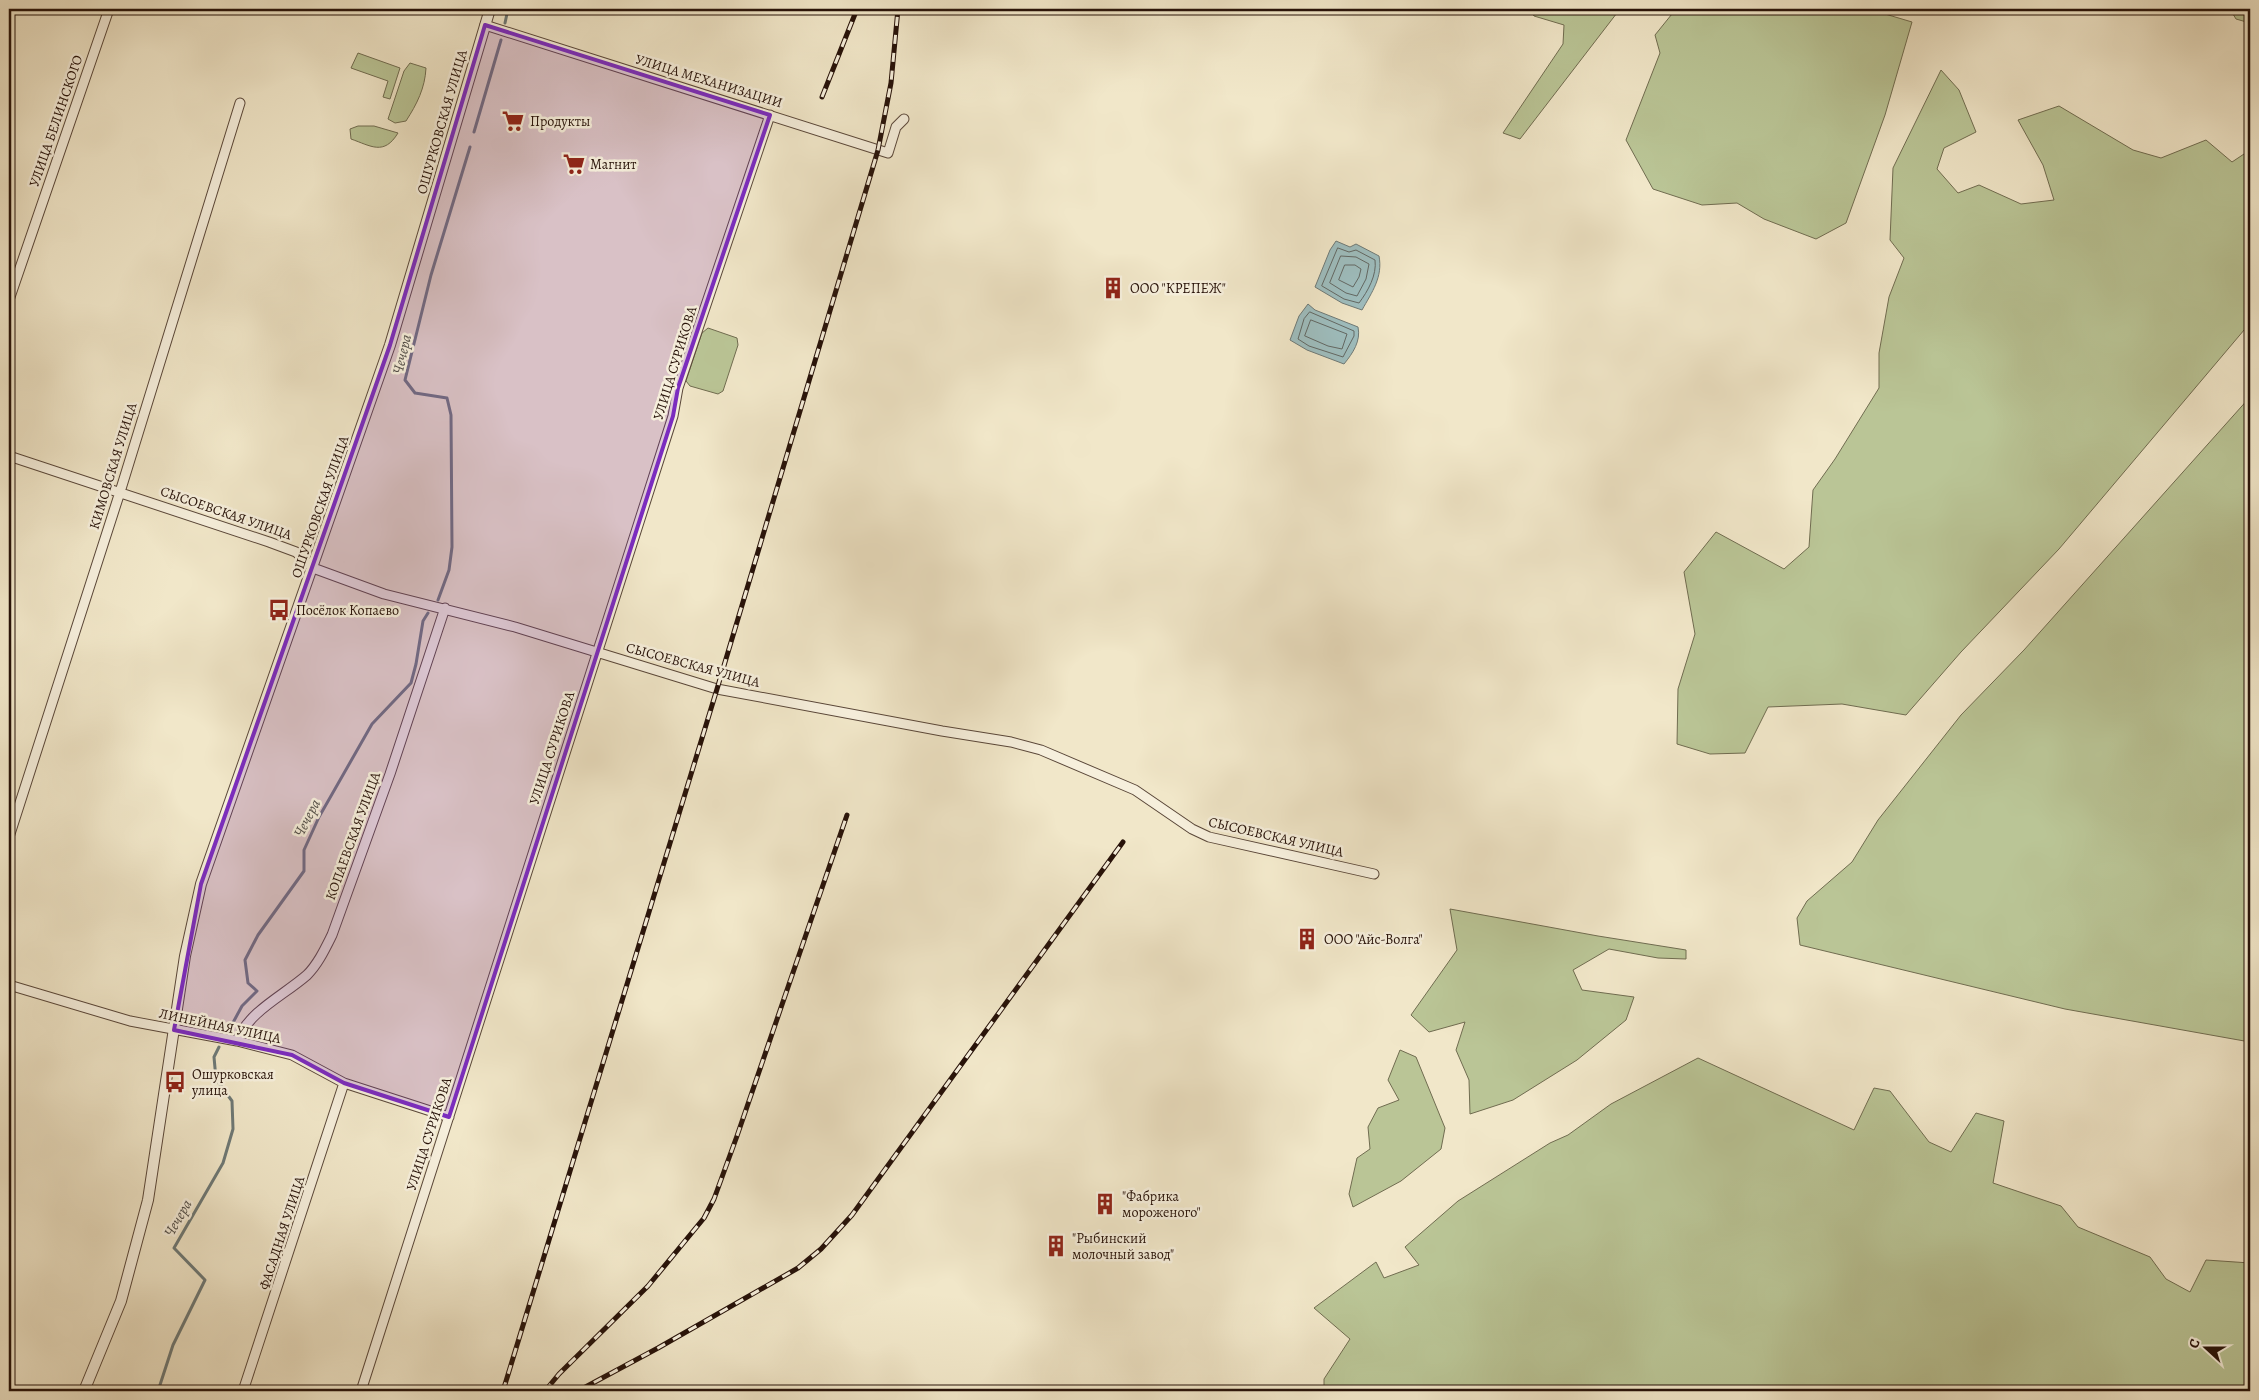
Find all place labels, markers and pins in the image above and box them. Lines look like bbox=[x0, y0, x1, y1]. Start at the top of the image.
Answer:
supermarket icon: Продукты bbox=[500, 108, 526, 134]
place label: Продукты bbox=[530, 112, 590, 131]
supermarket icon: Магнит bbox=[561, 151, 587, 177]
place label: Магнит bbox=[590, 155, 637, 174]
building icon: ООО "КРЕПЕЖ" bbox=[1100, 275, 1126, 301]
place label: ООО "КРЕПЕЖ" bbox=[1130, 279, 1226, 298]
bus stop icon: Посёлок Копаево bbox=[266, 597, 292, 623]
place label: Посёлок Копаево bbox=[296, 601, 399, 620]
building icon: ООО "Айс-Волга" bbox=[1294, 926, 1320, 952]
place label: ООО "Айс-Волга" bbox=[1324, 930, 1423, 949]
place label: Ошурковская улица bbox=[191, 1065, 274, 1100]
bus stop icon: Ошурковская улица bbox=[162, 1069, 188, 1095]
place label: "Фабрика мороженого" bbox=[1122, 1187, 1201, 1222]
building icon: "Фабрика мороженого" bbox=[1092, 1191, 1118, 1217]
place label: "Рыбинский молочный завод" bbox=[1072, 1229, 1174, 1264]
building icon: "Рыбинский молочный завод" bbox=[1043, 1233, 1069, 1259]

